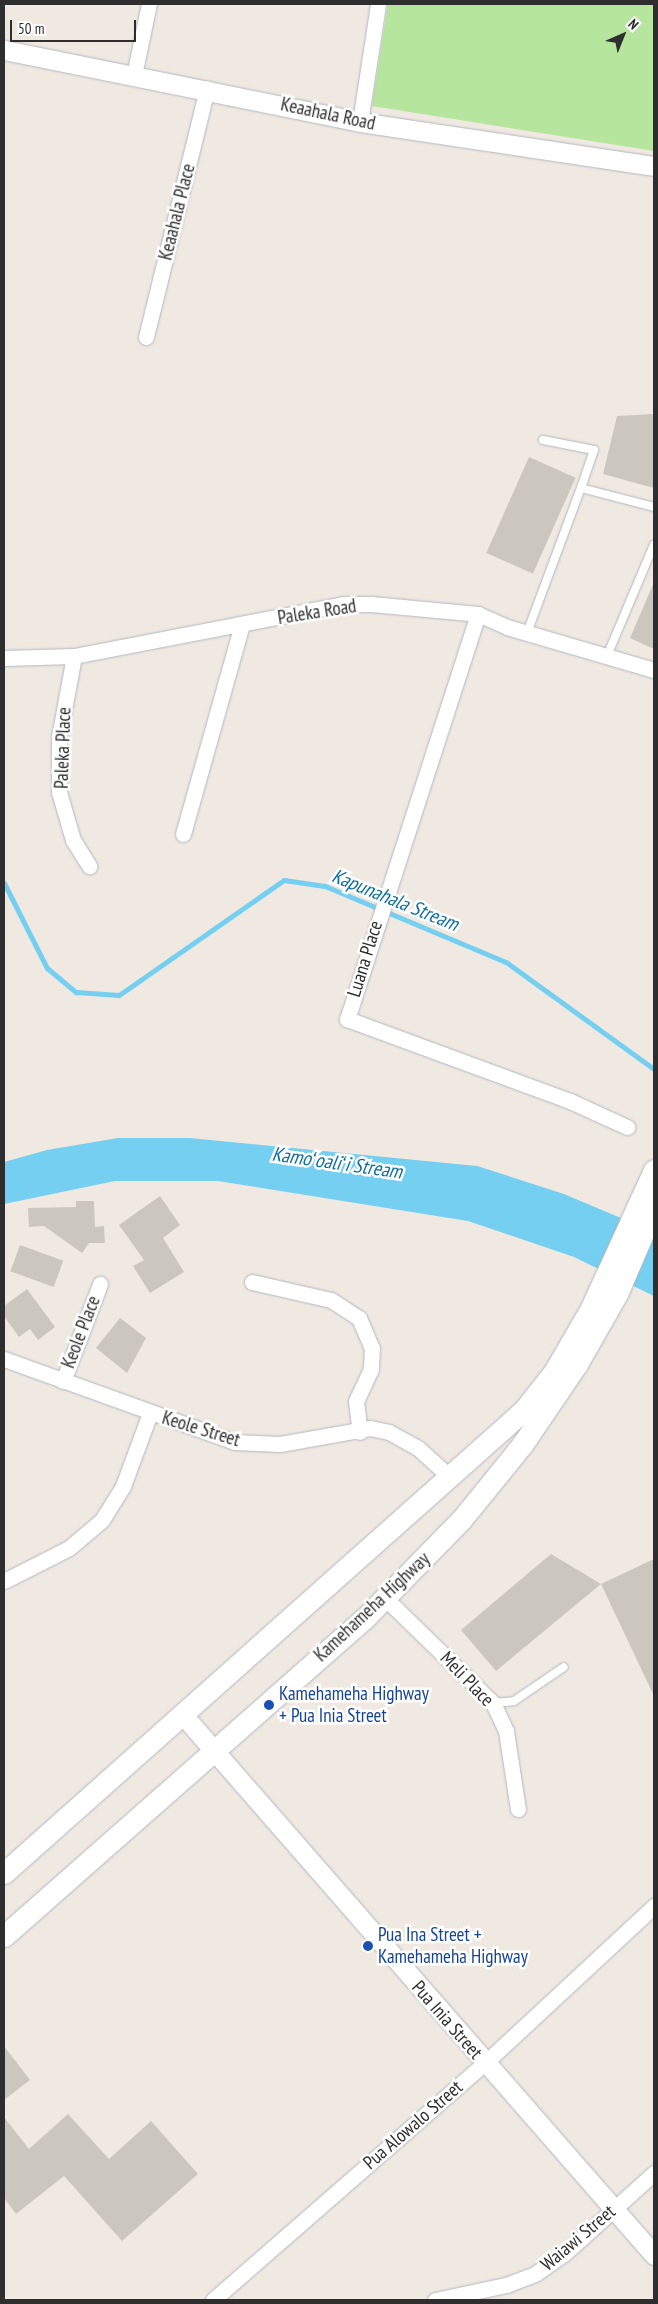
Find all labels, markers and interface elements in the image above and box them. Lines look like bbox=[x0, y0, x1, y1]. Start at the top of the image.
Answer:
scale bar bbox=[12, 10, 139, 42]
north arrow bbox=[598, 10, 648, 60]
text: N bbox=[624, 15, 642, 33]
text: 50 m bbox=[18, 19, 44, 38]
street label: Keaahala Road bbox=[279, 93, 377, 135]
street label: Keaahala Place bbox=[154, 161, 200, 263]
street label: Paleka Road bbox=[276, 595, 358, 629]
street label: Paleka Place bbox=[50, 707, 76, 789]
water label: Kapunahala Stream bbox=[328, 864, 462, 936]
street label: Luana Place bbox=[343, 918, 387, 1000]
water label: Kamoʻoaliʻi Stream bbox=[270, 1142, 404, 1184]
street label: Keole Place bbox=[57, 1293, 105, 1371]
street label: Keole Street bbox=[159, 1406, 243, 1452]
street label: Kamehameha Highway bbox=[309, 1548, 435, 1666]
street label: Meli Place bbox=[435, 1647, 499, 1711]
place label: Kamehameha Highway + Pua Inia Street bbox=[279, 1683, 429, 1727]
marker: Kamehameha Highway + Pua Inia Street bbox=[263, 1699, 275, 1711]
place label: Pua Ina Street + Kamehameha Highway bbox=[378, 1924, 528, 1968]
marker: Pua Ina Street + Kamehameha Highway bbox=[362, 1940, 374, 1952]
street label: Pua Inia Street bbox=[407, 1976, 487, 2064]
street label: Pua Alowalo Street bbox=[359, 2076, 467, 2174]
street label: Waiawi Street bbox=[536, 2200, 620, 2276]

